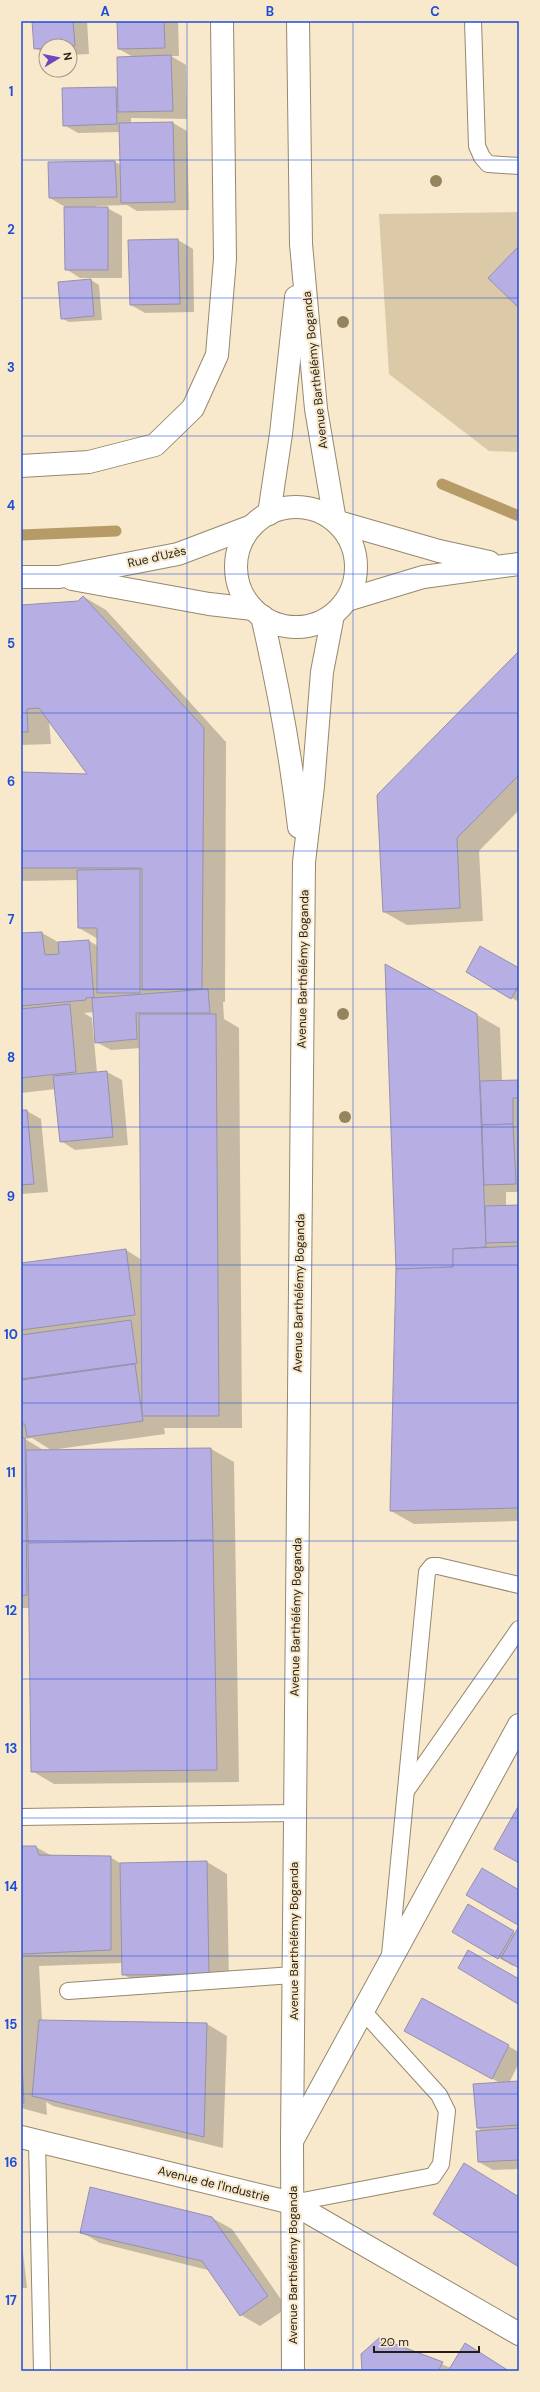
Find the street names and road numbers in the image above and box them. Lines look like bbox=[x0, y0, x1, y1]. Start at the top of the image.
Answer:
street label: Avenue Barthélémy Boganda bbox=[299, 290, 331, 450]
street label: Rue d'Uzès bbox=[126, 542, 188, 572]
street label: Avenue Barthélémy Boganda bbox=[294, 890, 312, 1048]
street label: Avenue Barthélémy Boganda bbox=[290, 1214, 308, 1372]
street label: Avenue Barthélémy Boganda bbox=[287, 1538, 305, 1696]
street label: Avenue Barthélémy Boganda bbox=[286, 1862, 302, 2020]
street label: Avenue de l'Industrie bbox=[156, 2162, 272, 2206]
street label: Avenue Barthélémy Boganda bbox=[285, 2186, 301, 2344]

